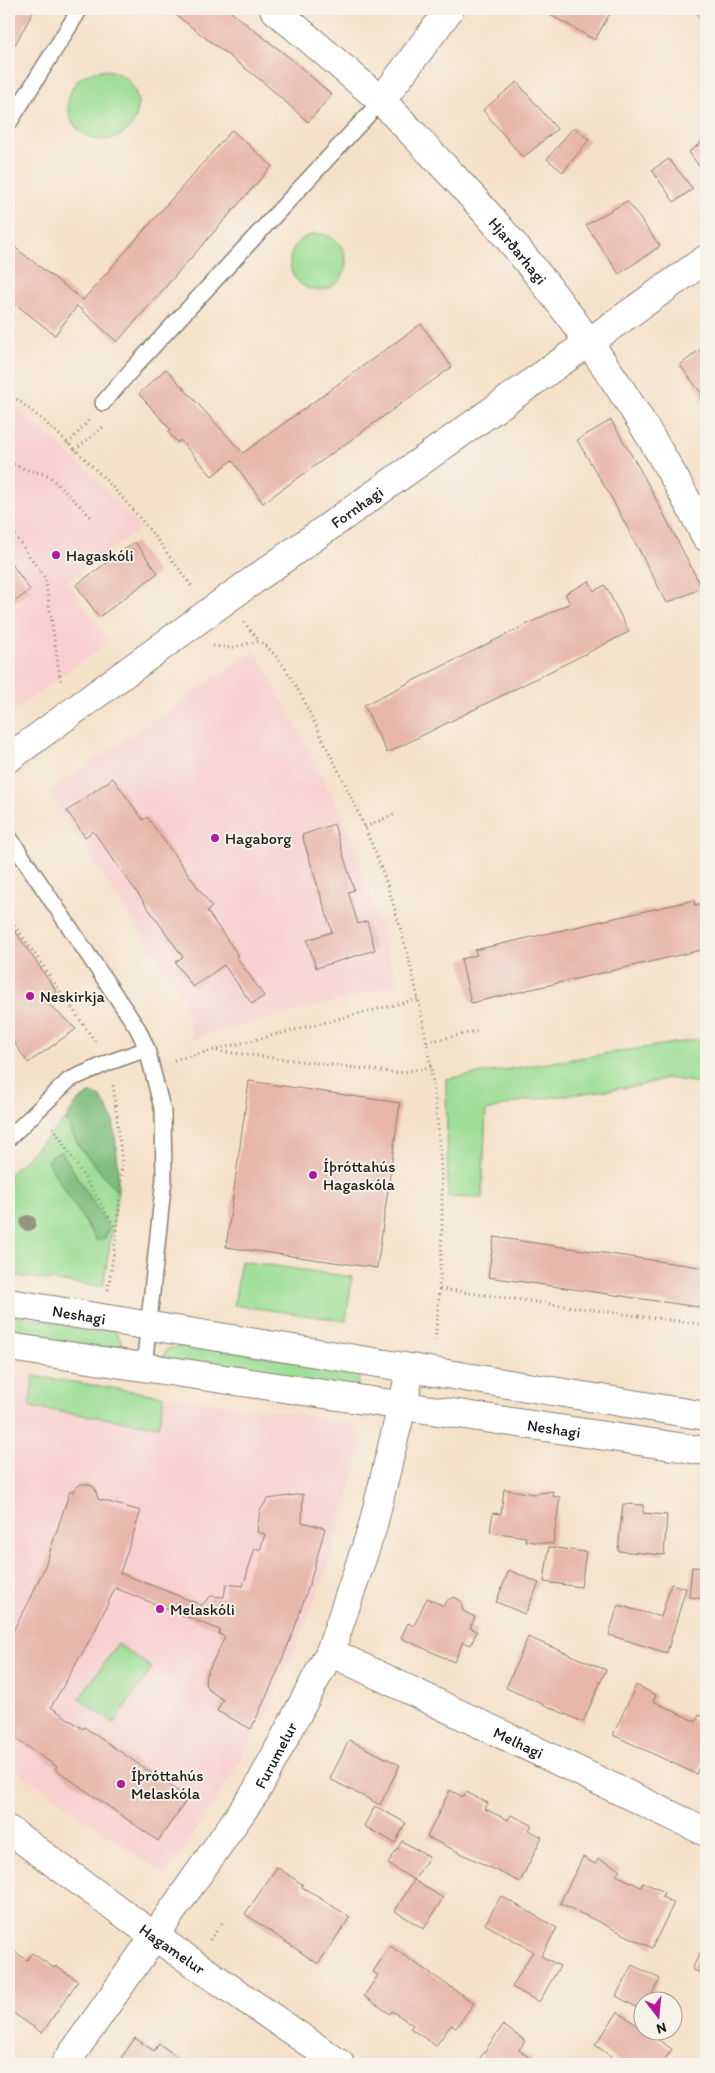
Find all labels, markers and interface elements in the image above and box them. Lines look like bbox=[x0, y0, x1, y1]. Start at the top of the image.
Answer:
street label: Hjarðarhagi bbox=[485, 213, 551, 288]
street label: Fornhagi bbox=[327, 482, 387, 532]
place label: Hagaskóli bbox=[66, 546, 134, 565]
marker: Hagaskóli bbox=[50, 549, 62, 561]
place label: Hagaborg bbox=[225, 829, 292, 848]
marker: Hagaborg bbox=[209, 832, 221, 844]
place label: Neskirkja bbox=[40, 987, 105, 1006]
marker: Neskirkja bbox=[24, 990, 36, 1002]
place label: Íþróttahús Hagaskóla bbox=[323, 1157, 396, 1194]
marker: Íþróttahús Hagaskóla bbox=[307, 1169, 319, 1181]
street label: Neshagi bbox=[51, 1301, 107, 1328]
street label: Neshagi bbox=[526, 1415, 582, 1442]
place label: Melaskóli bbox=[170, 1600, 235, 1619]
marker: Melaskóli bbox=[154, 1603, 166, 1615]
street label: Furumelur bbox=[250, 1718, 301, 1792]
street label: Melhagi bbox=[490, 1722, 547, 1762]
place label: Íþróttahús Melaskóla bbox=[131, 1766, 203, 1803]
marker: Íþróttahús Melaskóla bbox=[115, 1778, 127, 1790]
street label: Hagamelur bbox=[136, 1919, 210, 1978]
north arrow bbox=[632, 1990, 682, 2040]
text: N bbox=[655, 2019, 668, 2037]

